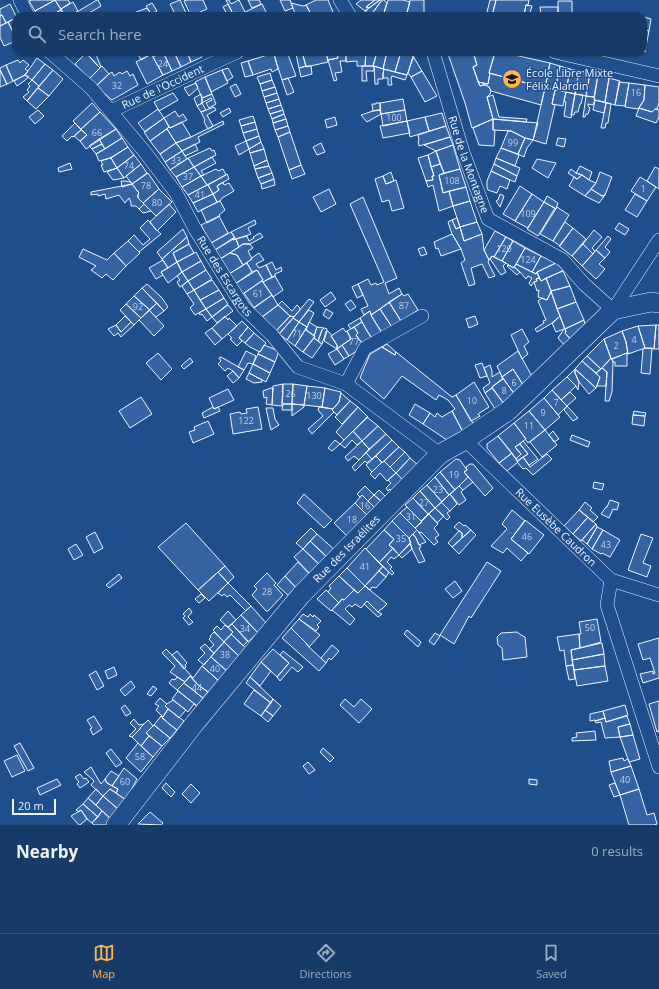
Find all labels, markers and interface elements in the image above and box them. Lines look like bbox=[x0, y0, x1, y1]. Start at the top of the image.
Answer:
search box bbox=[12, 12, 647, 56]
icon: search bbox=[26, 23, 48, 45]
text: Search here bbox=[58, 24, 142, 44]
house number: 24 bbox=[158, 57, 168, 70]
street label: Rue de l'Occident bbox=[119, 61, 206, 112]
place label: École Libre Mixte Félix Alardin bbox=[526, 65, 613, 93]
school or university icon: École Libre Mixte Félix Alardin bbox=[501, 68, 523, 90]
house number: 32 bbox=[112, 79, 122, 92]
house number: 16 bbox=[631, 86, 641, 99]
house number: 100 bbox=[386, 111, 402, 124]
street label: Rue de la Montagne bbox=[445, 114, 493, 215]
house number: 66 bbox=[92, 126, 102, 139]
house number: 99 bbox=[508, 136, 518, 149]
house number: 33 bbox=[171, 154, 181, 167]
house number: 74 bbox=[124, 159, 134, 172]
house number: 37 bbox=[183, 170, 193, 183]
house number: 108 bbox=[444, 174, 460, 187]
house number: 78 bbox=[141, 179, 151, 192]
house number: 1 bbox=[640, 182, 646, 195]
house number: 41 bbox=[195, 188, 205, 201]
house number: 80 bbox=[152, 196, 162, 209]
house number: 109 bbox=[520, 207, 536, 220]
street label: Rue des Escargots bbox=[194, 233, 256, 319]
house number: 120 bbox=[496, 242, 512, 255]
house number: 124 bbox=[520, 253, 536, 266]
house number: 61 bbox=[253, 287, 263, 300]
house number: 87 bbox=[399, 299, 409, 312]
house number: 92 bbox=[133, 300, 143, 313]
house number: 71 bbox=[292, 327, 302, 340]
house number: 4 bbox=[631, 333, 637, 346]
house number: 77 bbox=[349, 335, 359, 348]
house number: 2 bbox=[613, 339, 619, 352]
house number: 6 bbox=[511, 376, 517, 389]
house number: 8 bbox=[501, 384, 507, 397]
house number: 126 bbox=[280, 387, 296, 400]
house number: 130 bbox=[306, 389, 322, 402]
house number: 10 bbox=[467, 394, 477, 407]
house number: 7 bbox=[553, 396, 559, 409]
house number: 9 bbox=[540, 406, 546, 419]
house number: 122 bbox=[238, 414, 254, 427]
house number: 11 bbox=[524, 419, 534, 432]
house number: 19 bbox=[449, 468, 459, 481]
house number: 23 bbox=[433, 483, 443, 496]
street label: Rue Eusèbe Caudron bbox=[512, 484, 600, 569]
house number: 27 bbox=[419, 496, 429, 509]
house number: 16 bbox=[360, 499, 370, 512]
house number: 31 bbox=[406, 510, 416, 523]
street label: Rue des Israélites bbox=[309, 511, 383, 586]
house number: 18 bbox=[347, 513, 357, 526]
house number: 46 bbox=[522, 530, 532, 543]
house number: 35 bbox=[396, 532, 406, 545]
house number: 43 bbox=[601, 538, 611, 551]
house number: 41 bbox=[360, 560, 370, 573]
house number: 28 bbox=[262, 585, 272, 598]
house number: 50 bbox=[585, 621, 595, 634]
house number: 34 bbox=[240, 622, 250, 635]
house number: 38 bbox=[220, 648, 230, 661]
house number: 40 bbox=[210, 662, 220, 675]
house number: 44 bbox=[192, 681, 202, 694]
house number: 58 bbox=[135, 750, 145, 763]
house number: 40 bbox=[620, 773, 630, 786]
house number: 60 bbox=[120, 775, 130, 788]
scale bar bbox=[12, 797, 56, 816]
text: 20 m bbox=[18, 798, 44, 813]
text: Nearby bbox=[16, 840, 78, 863]
text: 0 results bbox=[591, 842, 643, 860]
tab: Map bbox=[92, 942, 115, 981]
tab: Directions bbox=[300, 942, 352, 981]
tab: Saved bbox=[536, 942, 567, 981]

